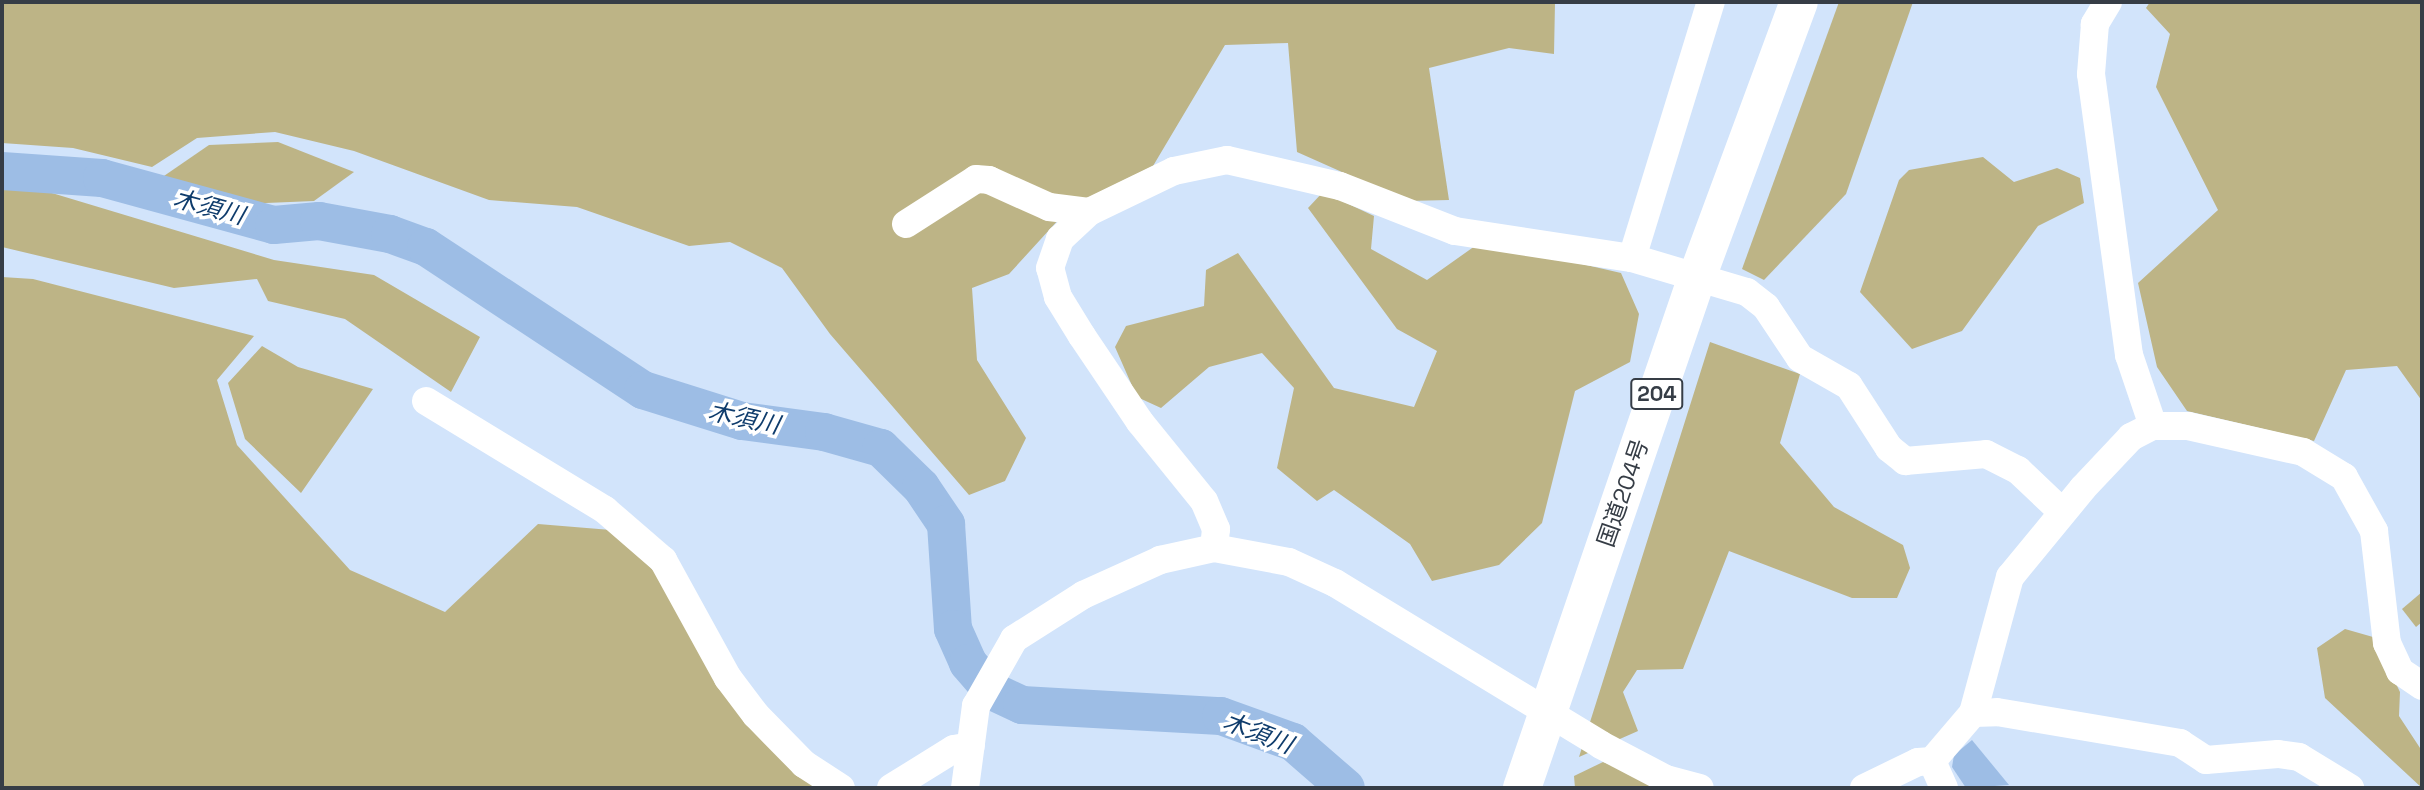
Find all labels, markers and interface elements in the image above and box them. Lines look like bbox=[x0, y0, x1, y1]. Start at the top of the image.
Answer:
water label: 木須川 bbox=[170, 184, 248, 230]
road number: 204 bbox=[1629, 376, 1685, 412]
water label: 木須川 bbox=[706, 396, 782, 440]
street label: 国道204号 bbox=[1592, 436, 1654, 550]
water label: 木須川 bbox=[1219, 707, 1297, 759]

